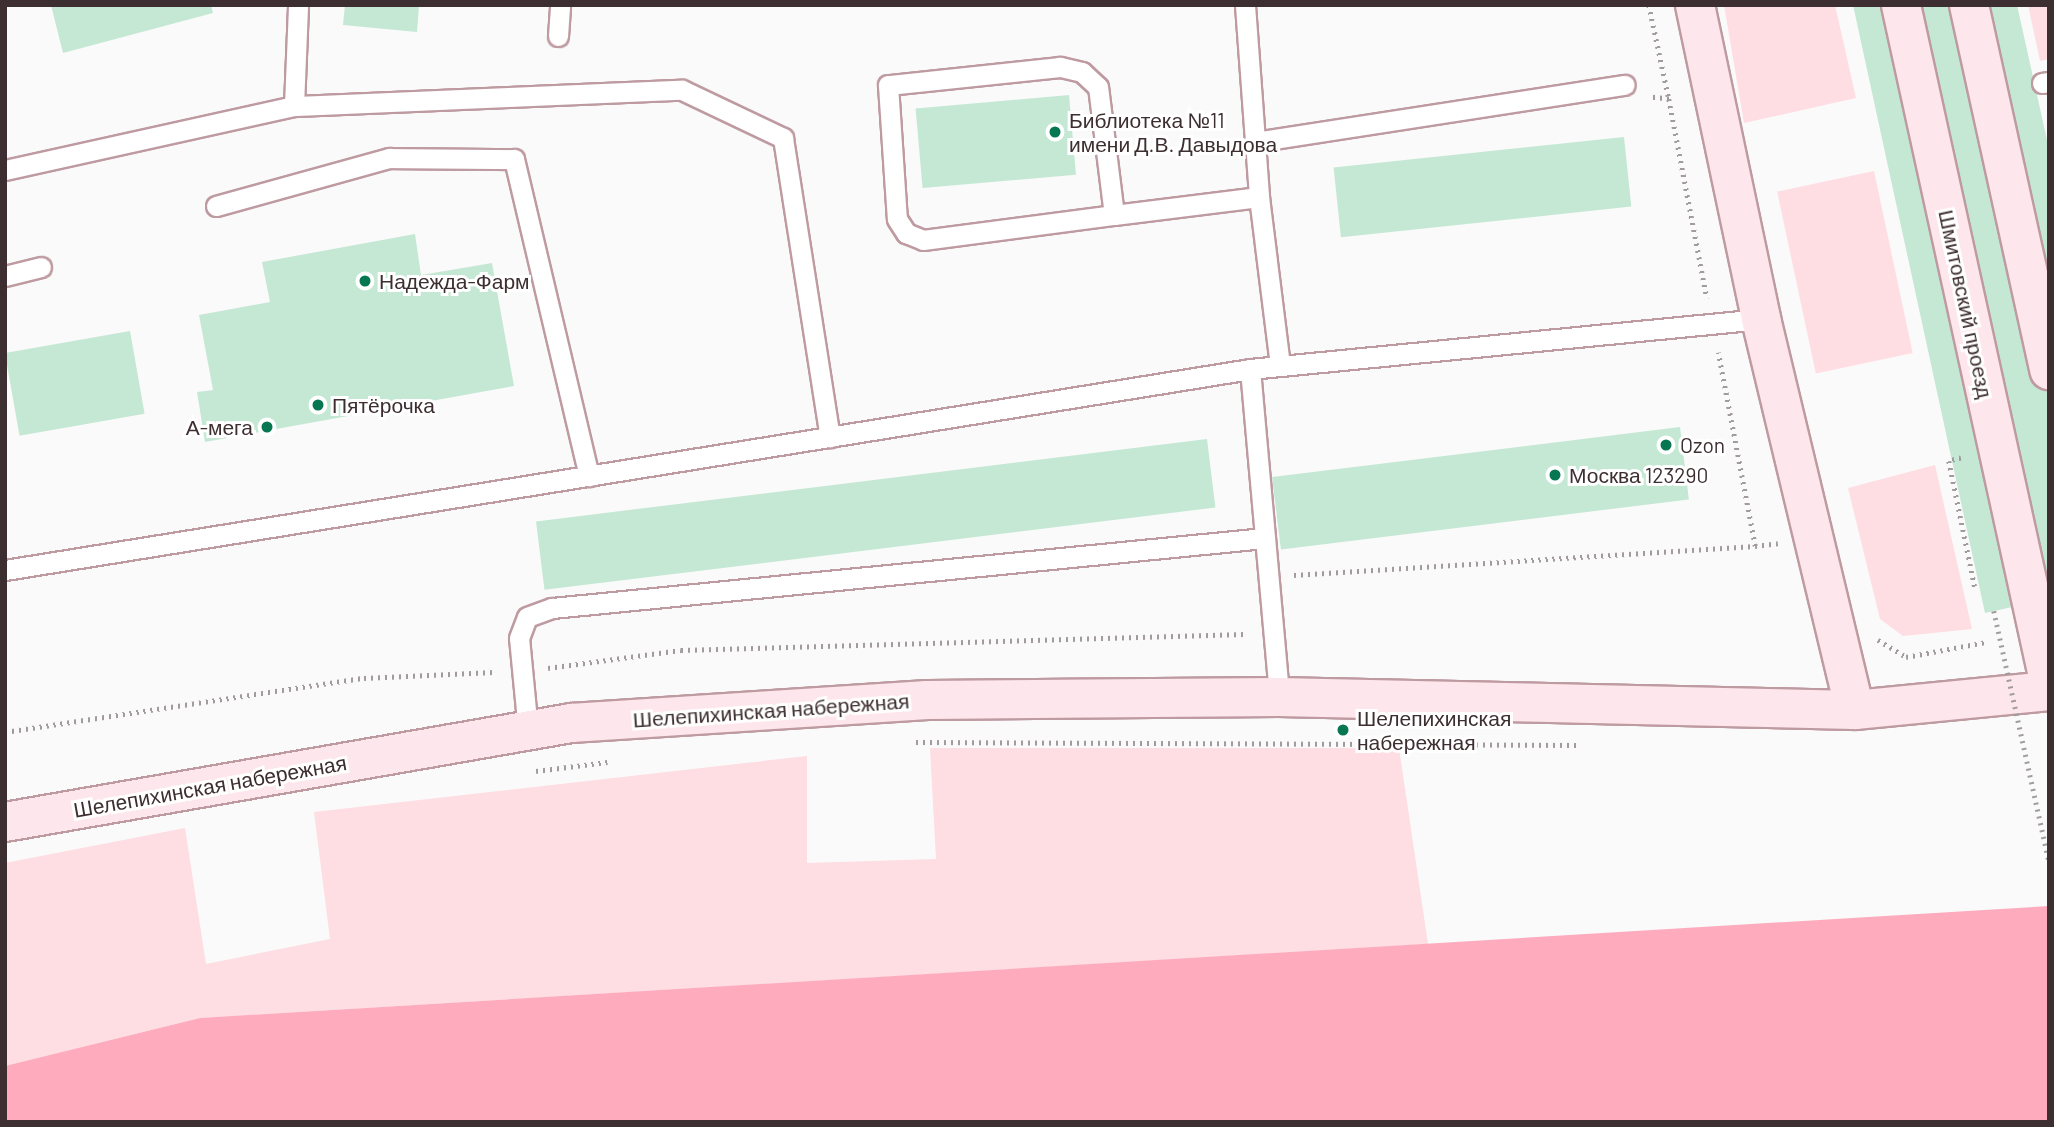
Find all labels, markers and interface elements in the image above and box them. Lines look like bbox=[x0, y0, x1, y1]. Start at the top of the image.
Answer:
place label: Библиотека №11 имени Д.В. Давыдова bbox=[1069, 107, 1277, 157]
marker: Библиотека №11 имени Д.В. Давыдова bbox=[1047, 124, 1063, 140]
street label: Шмитовский проезд bbox=[1934, 207, 1998, 401]
place label: Надежда-Фарм bbox=[379, 268, 530, 294]
marker: Надежда-Фарм bbox=[357, 273, 373, 289]
place label: Пятёрочка bbox=[332, 392, 435, 418]
marker: Пятёрочка bbox=[310, 397, 326, 413]
place label: А-мега bbox=[186, 414, 253, 440]
marker: А-мега bbox=[259, 419, 275, 435]
place label: Ozon bbox=[1680, 432, 1725, 458]
marker: Ozon bbox=[1658, 437, 1674, 453]
place label: Москва 123290 bbox=[1569, 462, 1708, 488]
marker: Москва 123290 bbox=[1547, 467, 1563, 483]
street label: Шелепихинская набережная bbox=[632, 688, 910, 732]
place label: Шелепихинская набережная bbox=[1357, 705, 1511, 755]
marker: Шелепихинская набережная bbox=[1335, 722, 1351, 738]
street label: Шелепихинская набережная bbox=[71, 750, 349, 822]

